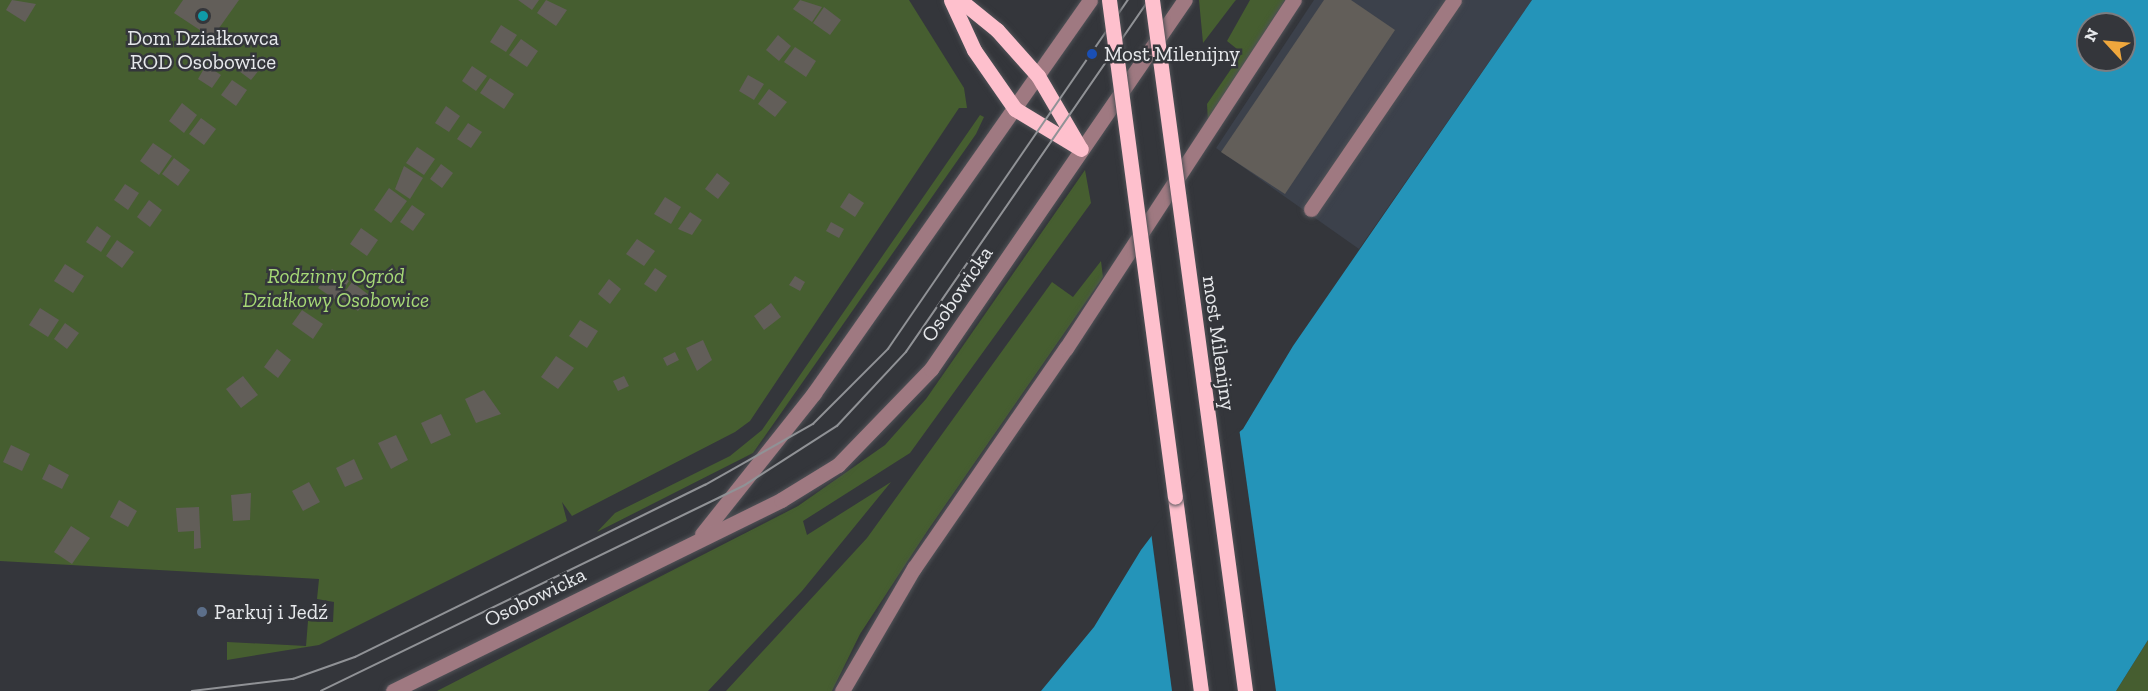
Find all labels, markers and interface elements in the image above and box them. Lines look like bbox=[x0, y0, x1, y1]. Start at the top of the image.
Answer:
marker: Dom Działkowca ROD Osobowice bbox=[196, 9, 210, 23]
north arrow bbox=[2076, 12, 2136, 72]
place label: Dom Działkowca ROD Osobowice bbox=[127, 25, 279, 75]
text: N bbox=[2080, 25, 2102, 44]
place label: Most Milenijny bbox=[1104, 41, 1240, 67]
marker: Most Milenijny bbox=[1085, 47, 1099, 61]
street label: Osobowicka bbox=[916, 241, 998, 347]
park label: Rodzinny Ogród Działkowy Osobowice bbox=[243, 263, 429, 313]
street label: most Milenijny bbox=[1197, 274, 1241, 412]
street label: Osobowicka bbox=[480, 562, 590, 632]
place label: Parkuj i Jedź bbox=[214, 599, 328, 625]
marker: Parkuj i Jedź bbox=[195, 605, 209, 619]

